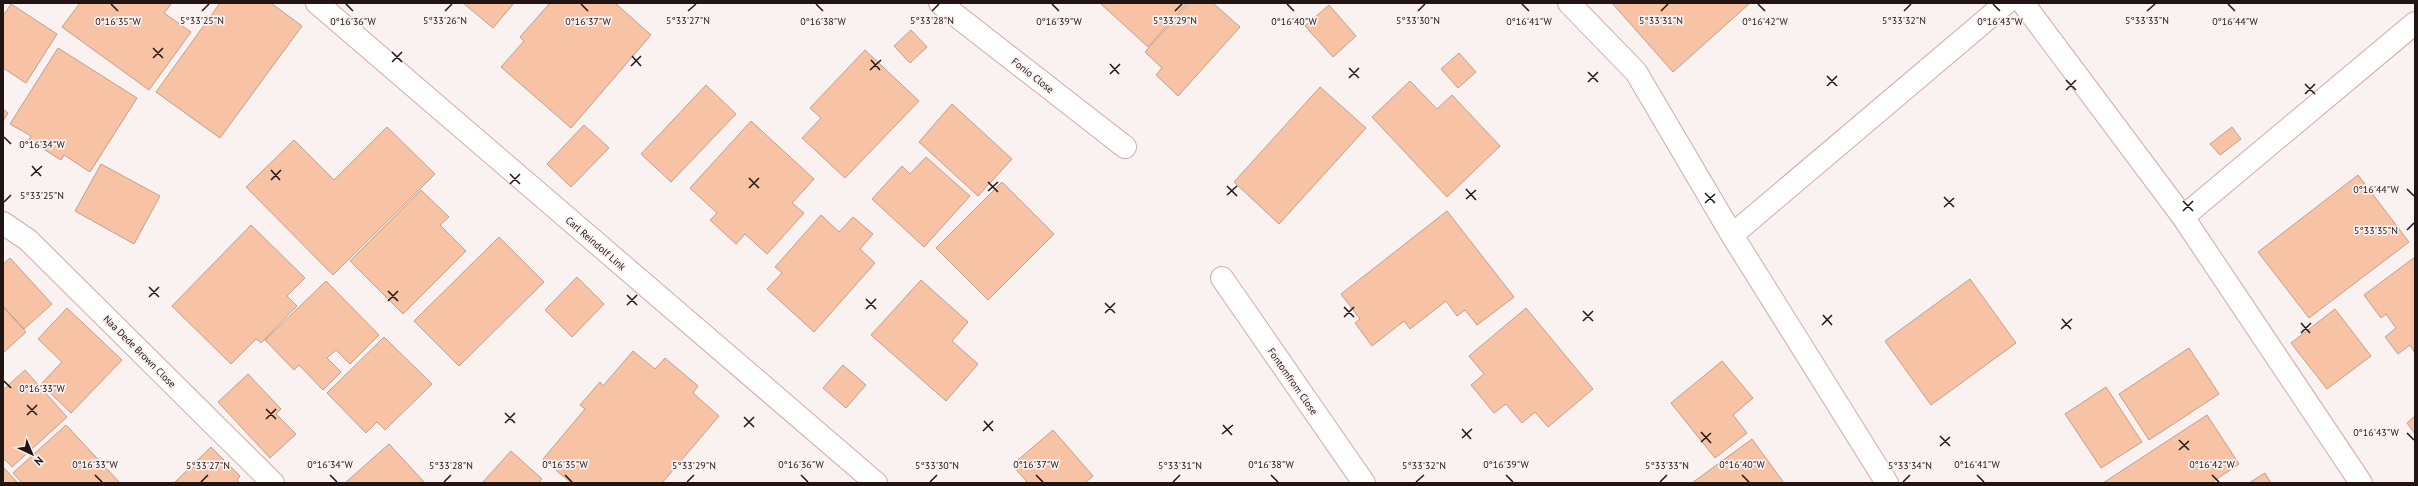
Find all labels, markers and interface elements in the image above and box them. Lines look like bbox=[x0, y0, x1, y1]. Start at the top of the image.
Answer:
text: 5°33'25"N bbox=[180, 14, 224, 27]
text: 5°33'26"N bbox=[423, 14, 467, 27]
text: 5°33'27"N bbox=[666, 14, 710, 27]
text: 5°33'28"N bbox=[910, 14, 954, 27]
text: 5°33'29"N bbox=[1153, 14, 1197, 27]
text: 5°33'30"N bbox=[1396, 14, 1440, 27]
text: 5°33'31"N bbox=[1639, 14, 1683, 27]
text: 5°33'32"N bbox=[1882, 14, 1926, 27]
text: 5°33'33"N bbox=[2125, 14, 2169, 27]
text: 0°16'35"W bbox=[95, 15, 142, 28]
text: 0°16'36"W bbox=[330, 15, 377, 28]
text: 0°16'37"W bbox=[565, 15, 612, 28]
text: 0°16'38"W bbox=[800, 15, 847, 28]
text: 0°16'39"W bbox=[1036, 15, 1083, 28]
text: 0°16'40"W bbox=[1271, 15, 1318, 28]
text: 0°16'41"W bbox=[1506, 15, 1553, 28]
text: 0°16'42"W bbox=[1742, 15, 1789, 28]
text: 0°16'43"W bbox=[1977, 15, 2024, 28]
text: 0°16'44"W bbox=[2212, 15, 2259, 28]
street label: Fonio Close bbox=[1009, 55, 1056, 96]
text: 0°16'34"W bbox=[19, 138, 66, 151]
text: 0°16'44"W bbox=[2353, 183, 2400, 196]
text: 5°33'25"N bbox=[20, 189, 64, 202]
street label: Carl Reindolf Link bbox=[563, 214, 629, 273]
text: 5°33'35"N bbox=[2354, 224, 2398, 237]
street label: Naa Dede Brown Close bbox=[101, 312, 179, 390]
street label: Fontomfrom Close bbox=[1265, 345, 1321, 417]
text: 0°16'33"W bbox=[19, 382, 66, 395]
text: 0°16'43"W bbox=[2353, 426, 2400, 439]
north arrow bbox=[12, 434, 52, 474]
text: N bbox=[31, 454, 46, 469]
text: 0°16'33"W bbox=[72, 458, 119, 471]
text: 0°16'34"W bbox=[307, 458, 354, 471]
text: 0°16'35"W bbox=[542, 458, 589, 471]
text: 0°16'36"W bbox=[778, 458, 825, 471]
text: 0°16'37"W bbox=[1013, 458, 1060, 471]
text: 0°16'38"W bbox=[1248, 458, 1295, 471]
text: 0°16'39"W bbox=[1483, 458, 1530, 471]
text: 0°16'40"W bbox=[1719, 458, 1766, 471]
text: 0°16'41"W bbox=[1954, 458, 2001, 471]
text: 0°16'42"W bbox=[2189, 458, 2236, 471]
text: 5°33'27"N bbox=[186, 459, 230, 472]
text: 5°33'28"N bbox=[429, 459, 473, 472]
text: 5°33'29"N bbox=[672, 459, 716, 472]
text: 5°33'30"N bbox=[915, 459, 959, 472]
text: 5°33'31"N bbox=[1158, 459, 1202, 472]
text: 5°33'32"N bbox=[1402, 459, 1446, 472]
text: 5°33'33"N bbox=[1645, 459, 1689, 472]
text: 5°33'34"N bbox=[1888, 459, 1932, 472]

